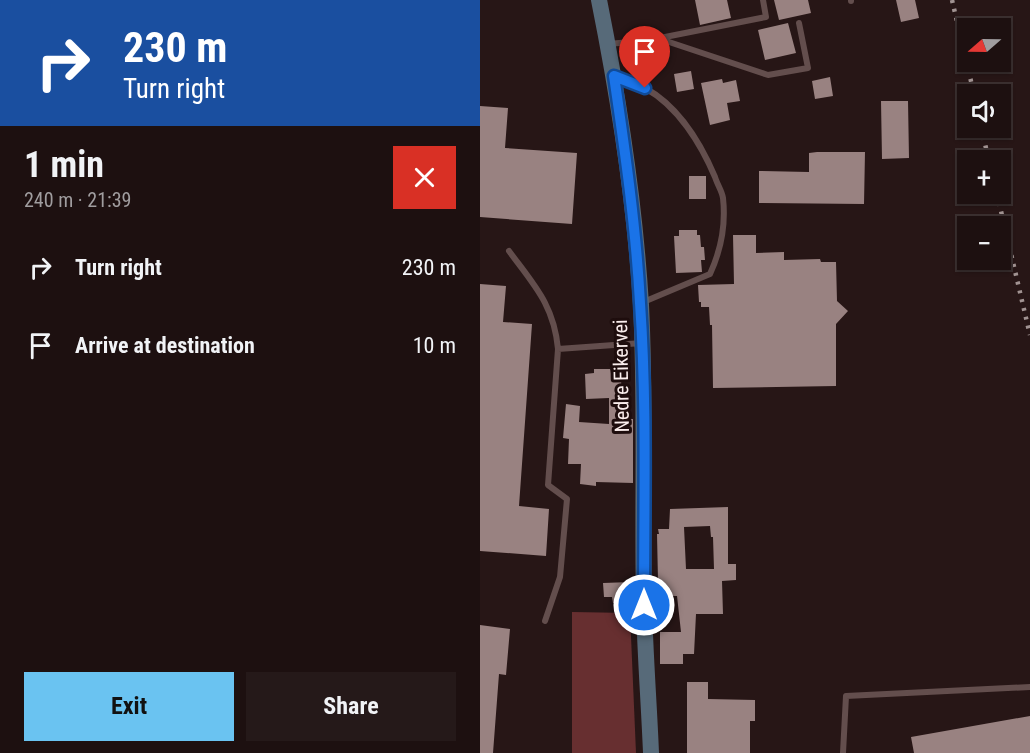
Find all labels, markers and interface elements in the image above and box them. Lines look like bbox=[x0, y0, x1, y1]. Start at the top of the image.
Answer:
north arrow bbox=[957, 18, 1011, 72]
map controls bbox=[957, 18, 1011, 270]
text: 230 m bbox=[123, 23, 228, 72]
icon: right bbox=[24, 24, 102, 102]
pin bbox=[619, 26, 670, 88]
icon: arrive bbox=[628, 35, 661, 68]
text: Turn right bbox=[123, 73, 225, 105]
button: sound bbox=[957, 84, 1011, 138]
text: 1 min bbox=[24, 144, 104, 186]
button: close bbox=[393, 146, 456, 209]
button: + bbox=[957, 150, 1011, 204]
text: 240 m · 21:39 bbox=[24, 188, 131, 212]
button: − bbox=[957, 216, 1011, 270]
icon: right bbox=[24, 251, 57, 284]
text: Turn right bbox=[75, 255, 162, 280]
text: 230 m bbox=[402, 255, 456, 280]
street label: Nedre Eikervei bbox=[608, 319, 634, 433]
icon: arrive bbox=[24, 329, 57, 362]
text: Arrive at destination bbox=[75, 333, 255, 358]
text: 10 m bbox=[413, 333, 456, 358]
position arrow bbox=[612, 573, 676, 637]
button: Exit bbox=[24, 672, 234, 741]
button: Share bbox=[246, 672, 456, 741]

